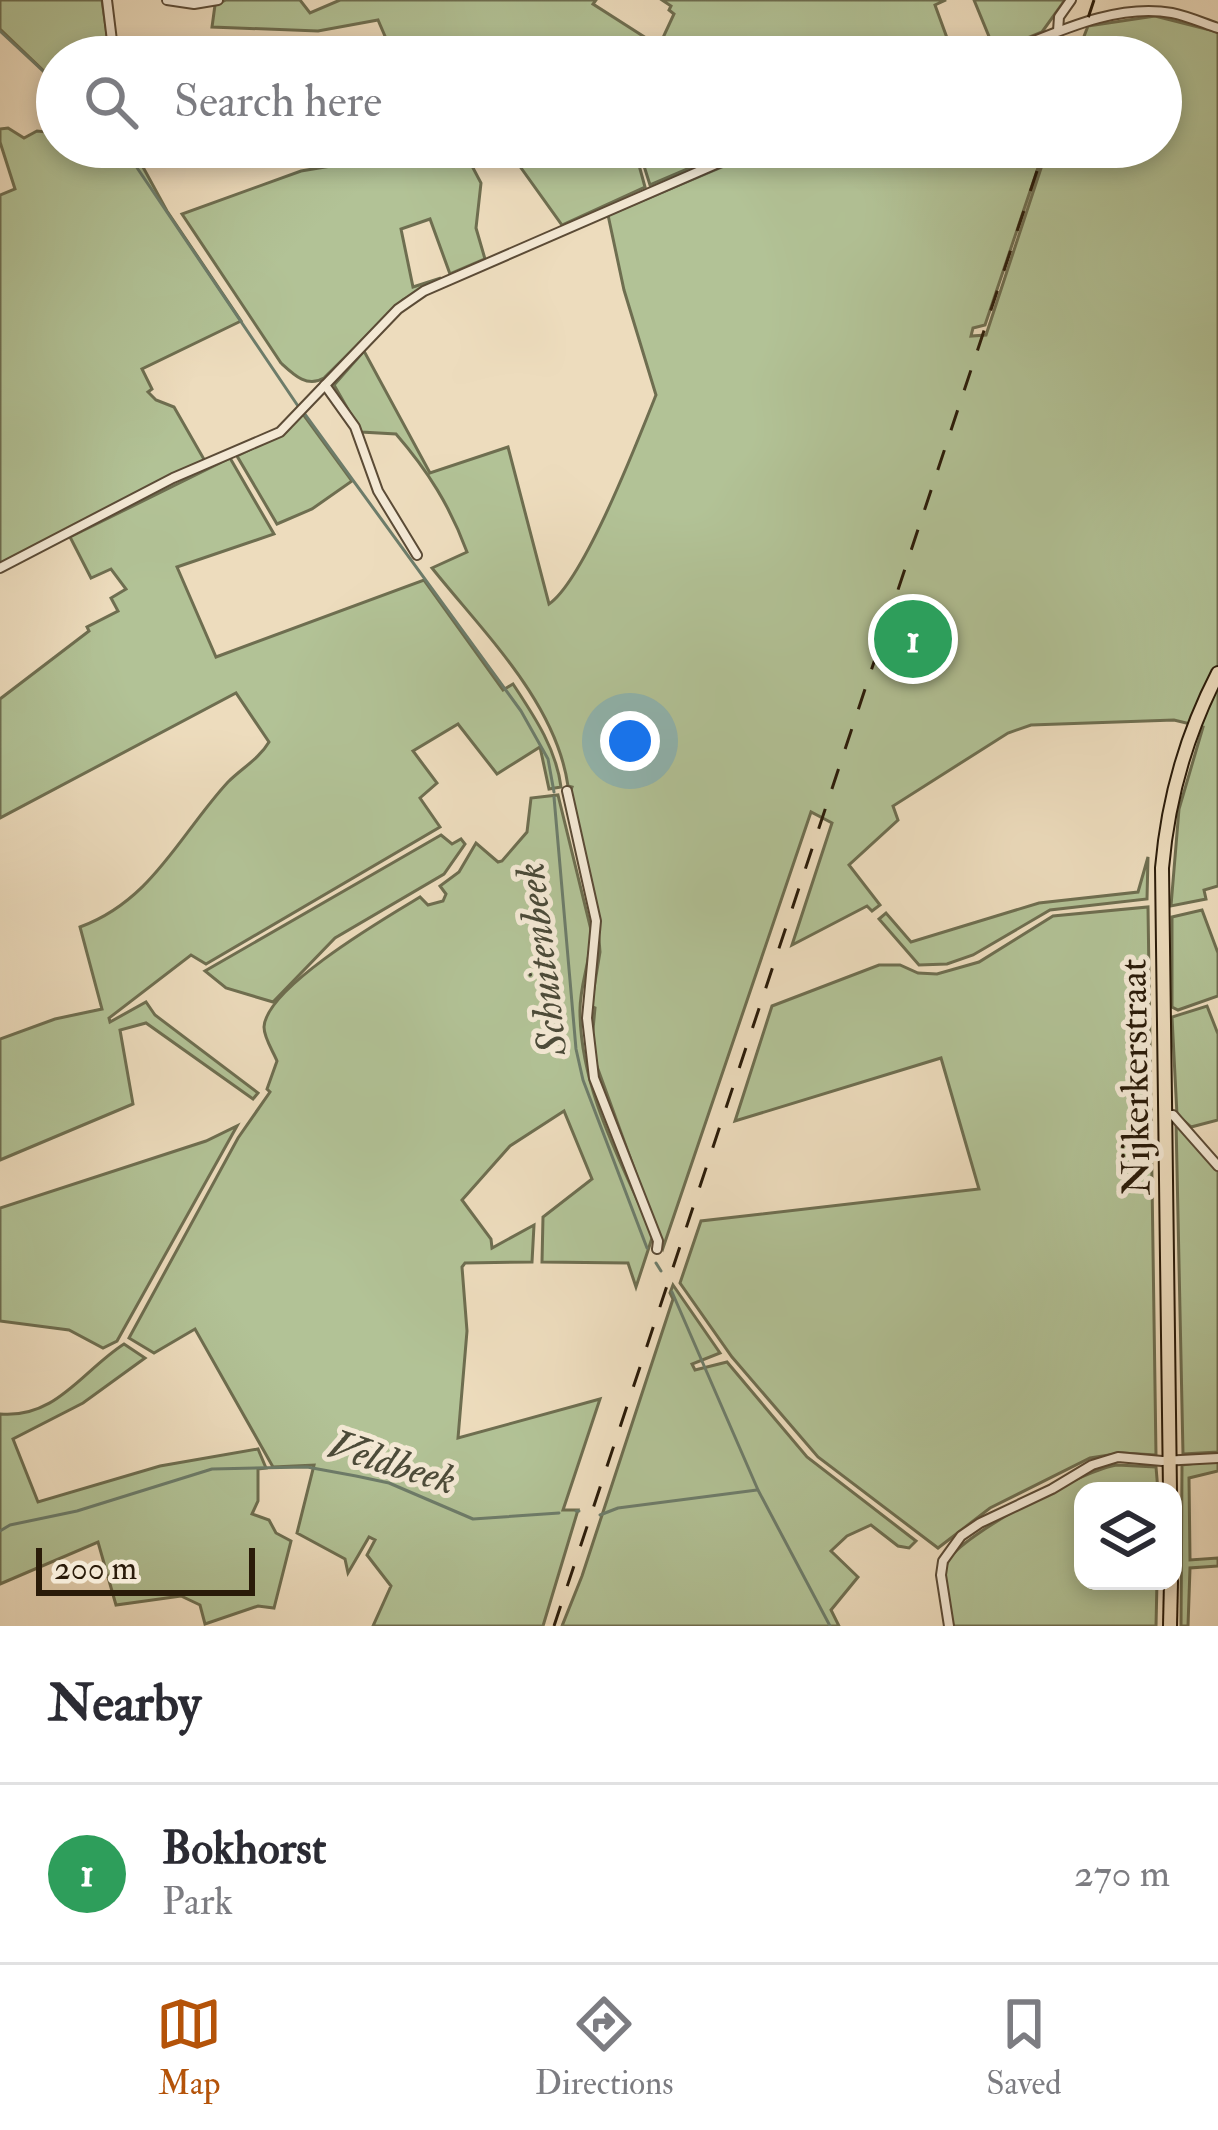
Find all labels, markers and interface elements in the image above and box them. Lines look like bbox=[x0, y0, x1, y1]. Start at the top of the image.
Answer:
search box bbox=[36, 36, 1182, 168]
icon: search bbox=[78, 69, 144, 135]
text: Search here bbox=[174, 74, 382, 130]
pin: 1 bbox=[874, 594, 952, 684]
your location bbox=[600, 711, 660, 771]
water label: Schuitenbeek bbox=[504, 859, 580, 1060]
street label: Nijkerkerstraat bbox=[1108, 958, 1162, 1196]
water label: Veldbeek bbox=[322, 1419, 462, 1507]
map controls bbox=[1074, 1482, 1182, 1590]
button: layers bbox=[1074, 1482, 1182, 1590]
scale bar bbox=[36, 1542, 255, 1595]
text: 200 m bbox=[54, 1548, 137, 1589]
text: Nearby bbox=[48, 1672, 201, 1736]
text: Bokhorst bbox=[162, 1821, 326, 1877]
text: 1 bbox=[80, 1849, 94, 1898]
text: 270 m bbox=[1074, 1849, 1170, 1898]
text: Park bbox=[162, 1877, 233, 1926]
tab: Map bbox=[156, 1991, 222, 2104]
tab: Directions bbox=[535, 1991, 674, 2104]
tab: Saved bbox=[986, 1991, 1062, 2104]

